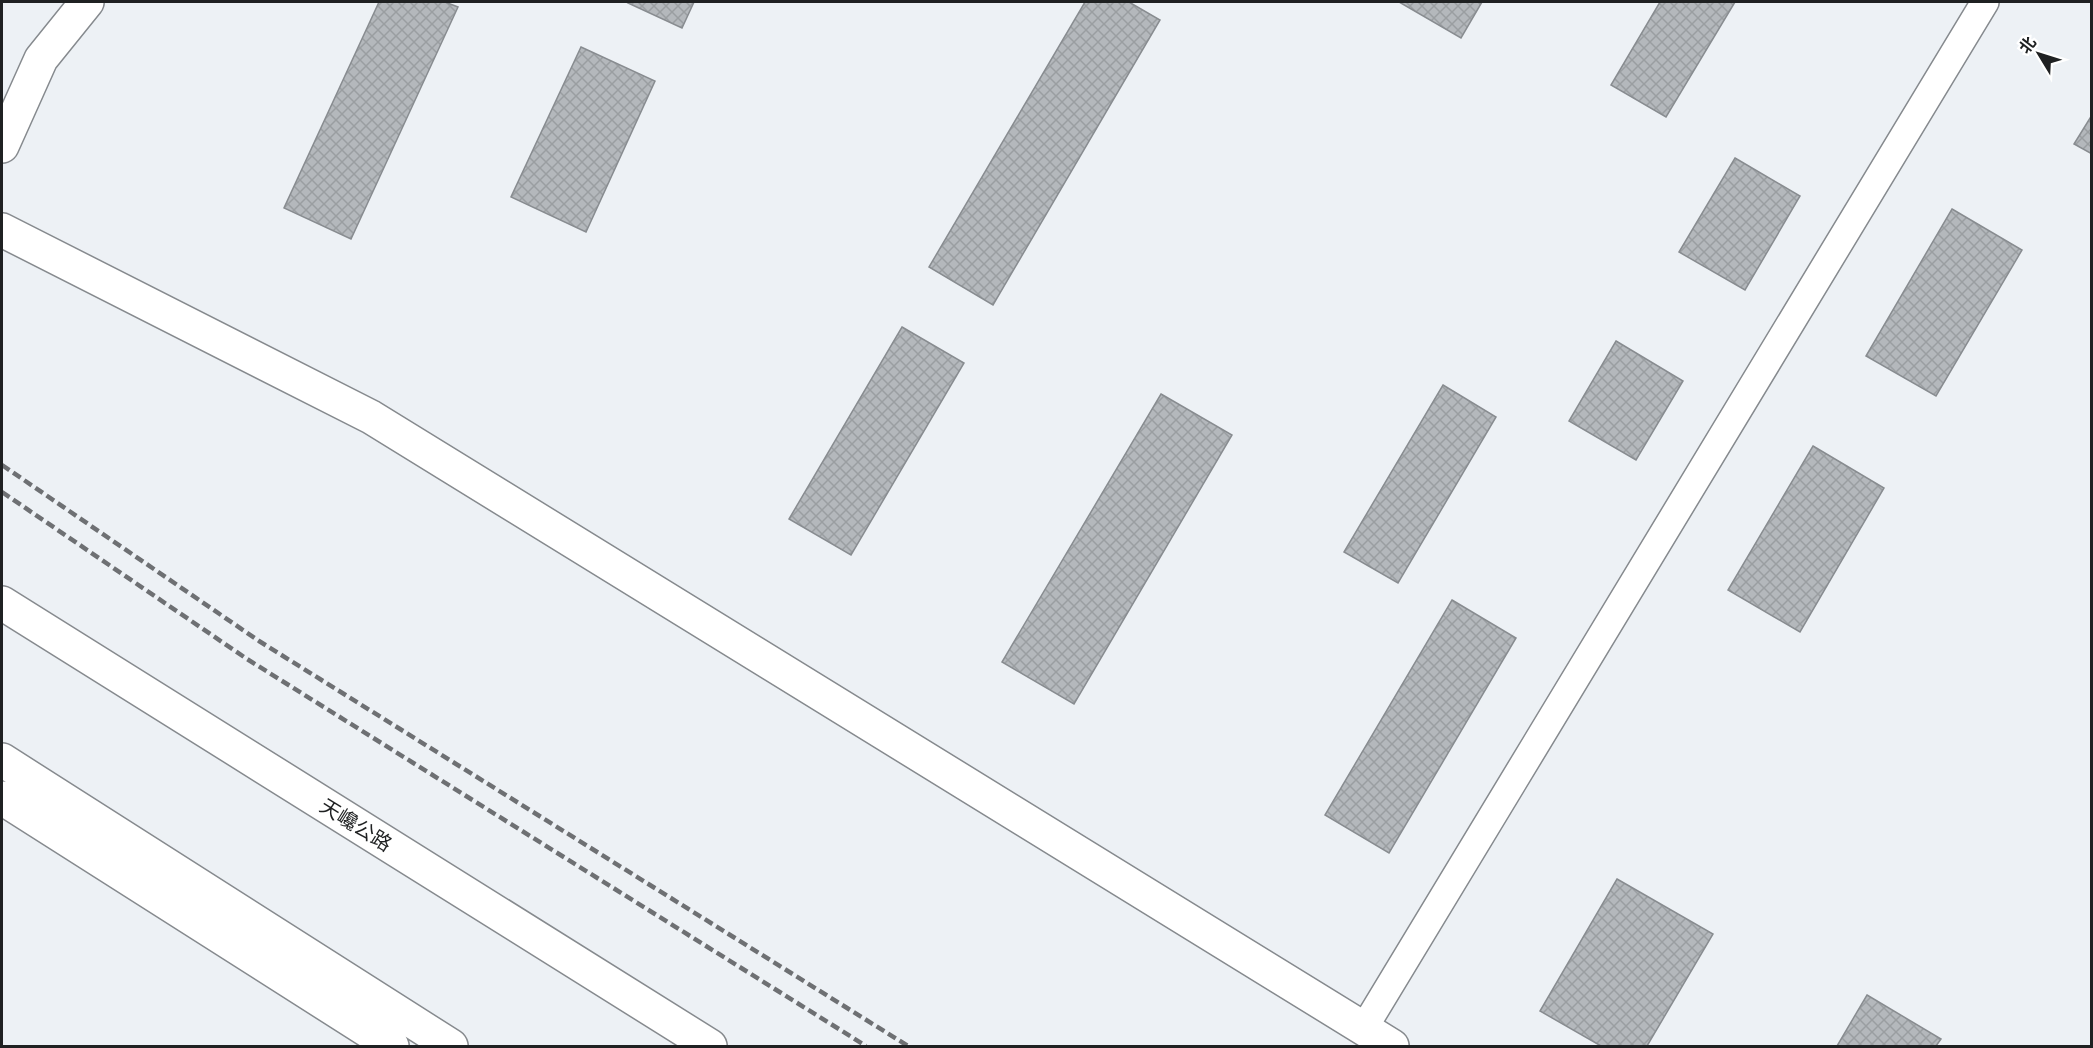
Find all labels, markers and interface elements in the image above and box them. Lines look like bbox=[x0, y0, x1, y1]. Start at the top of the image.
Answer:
north arrow bbox=[2009, 24, 2069, 84]
text: 北 bbox=[2014, 32, 2041, 58]
street label: 天巉公路 bbox=[315, 793, 397, 857]

